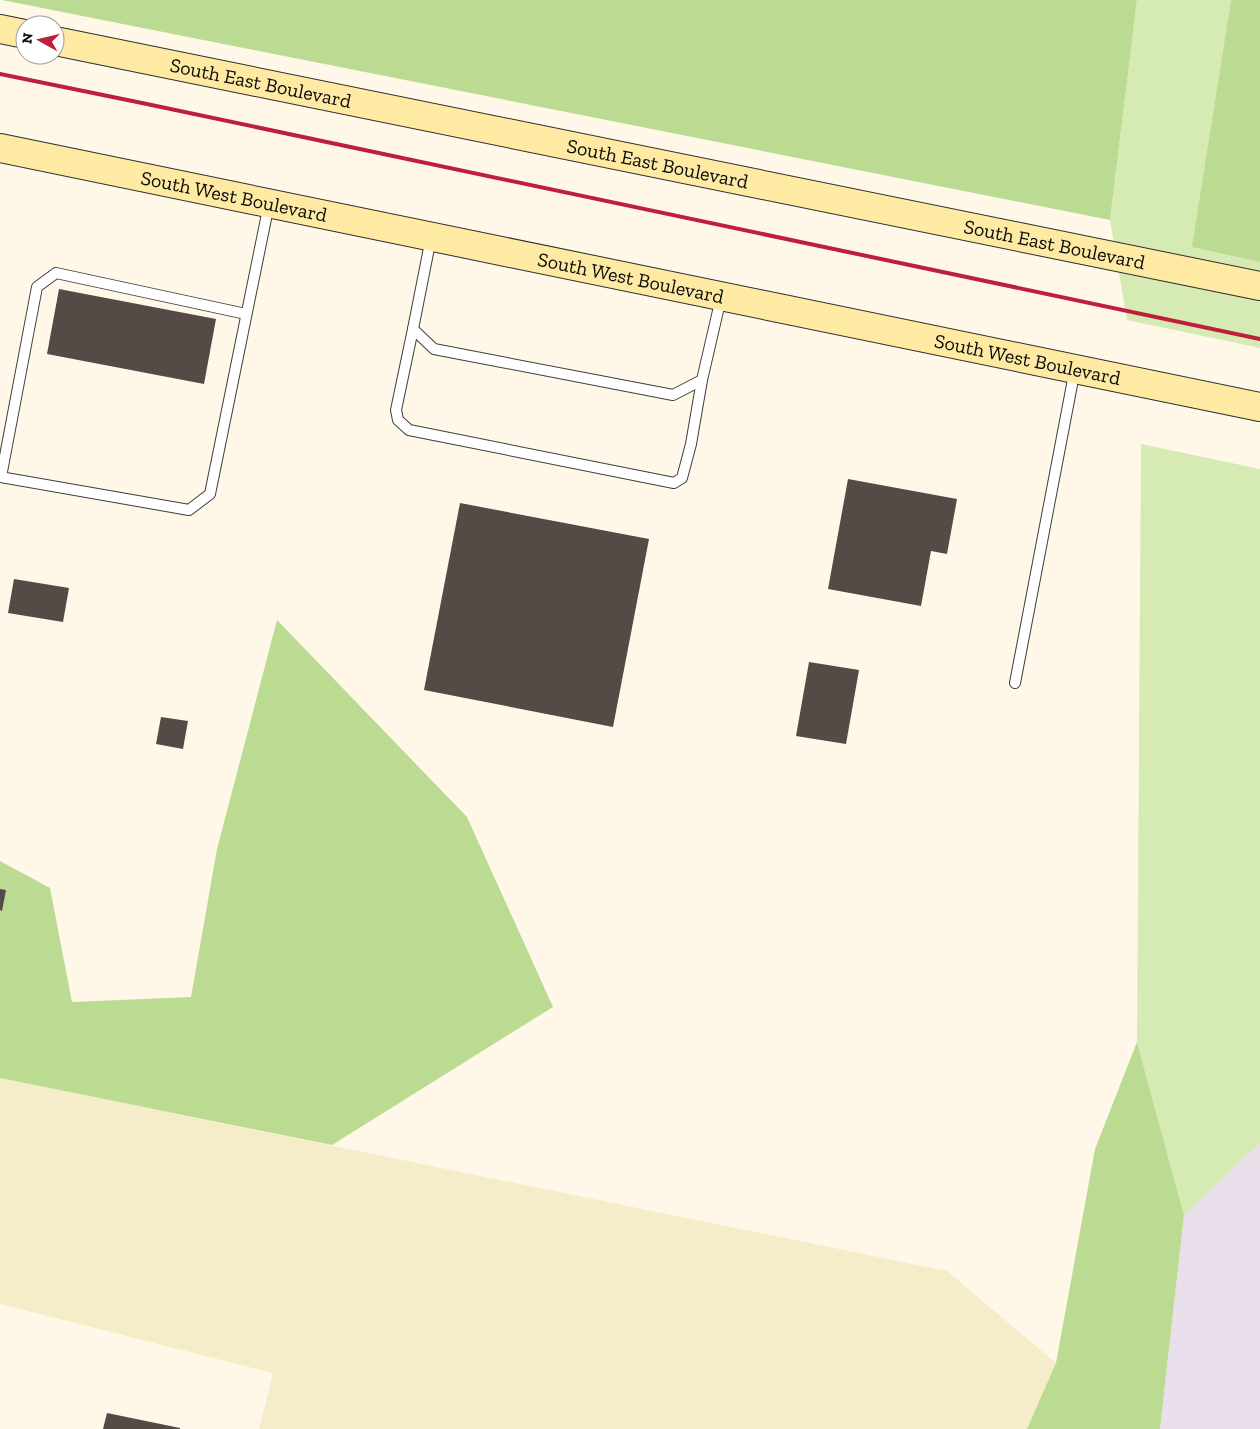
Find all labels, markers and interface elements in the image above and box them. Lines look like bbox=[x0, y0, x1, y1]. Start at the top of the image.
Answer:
north arrow bbox=[15, 15, 65, 65]
text: N bbox=[18, 31, 37, 45]
street label: South East Boulevard bbox=[168, 53, 354, 113]
street label: South East Boulevard bbox=[565, 133, 750, 194]
street label: South West Boulevard bbox=[139, 165, 329, 227]
street label: South East Boulevard bbox=[962, 214, 1147, 274]
street label: South West Boulevard bbox=[536, 247, 726, 309]
street label: South West Boulevard bbox=[932, 328, 1123, 390]

